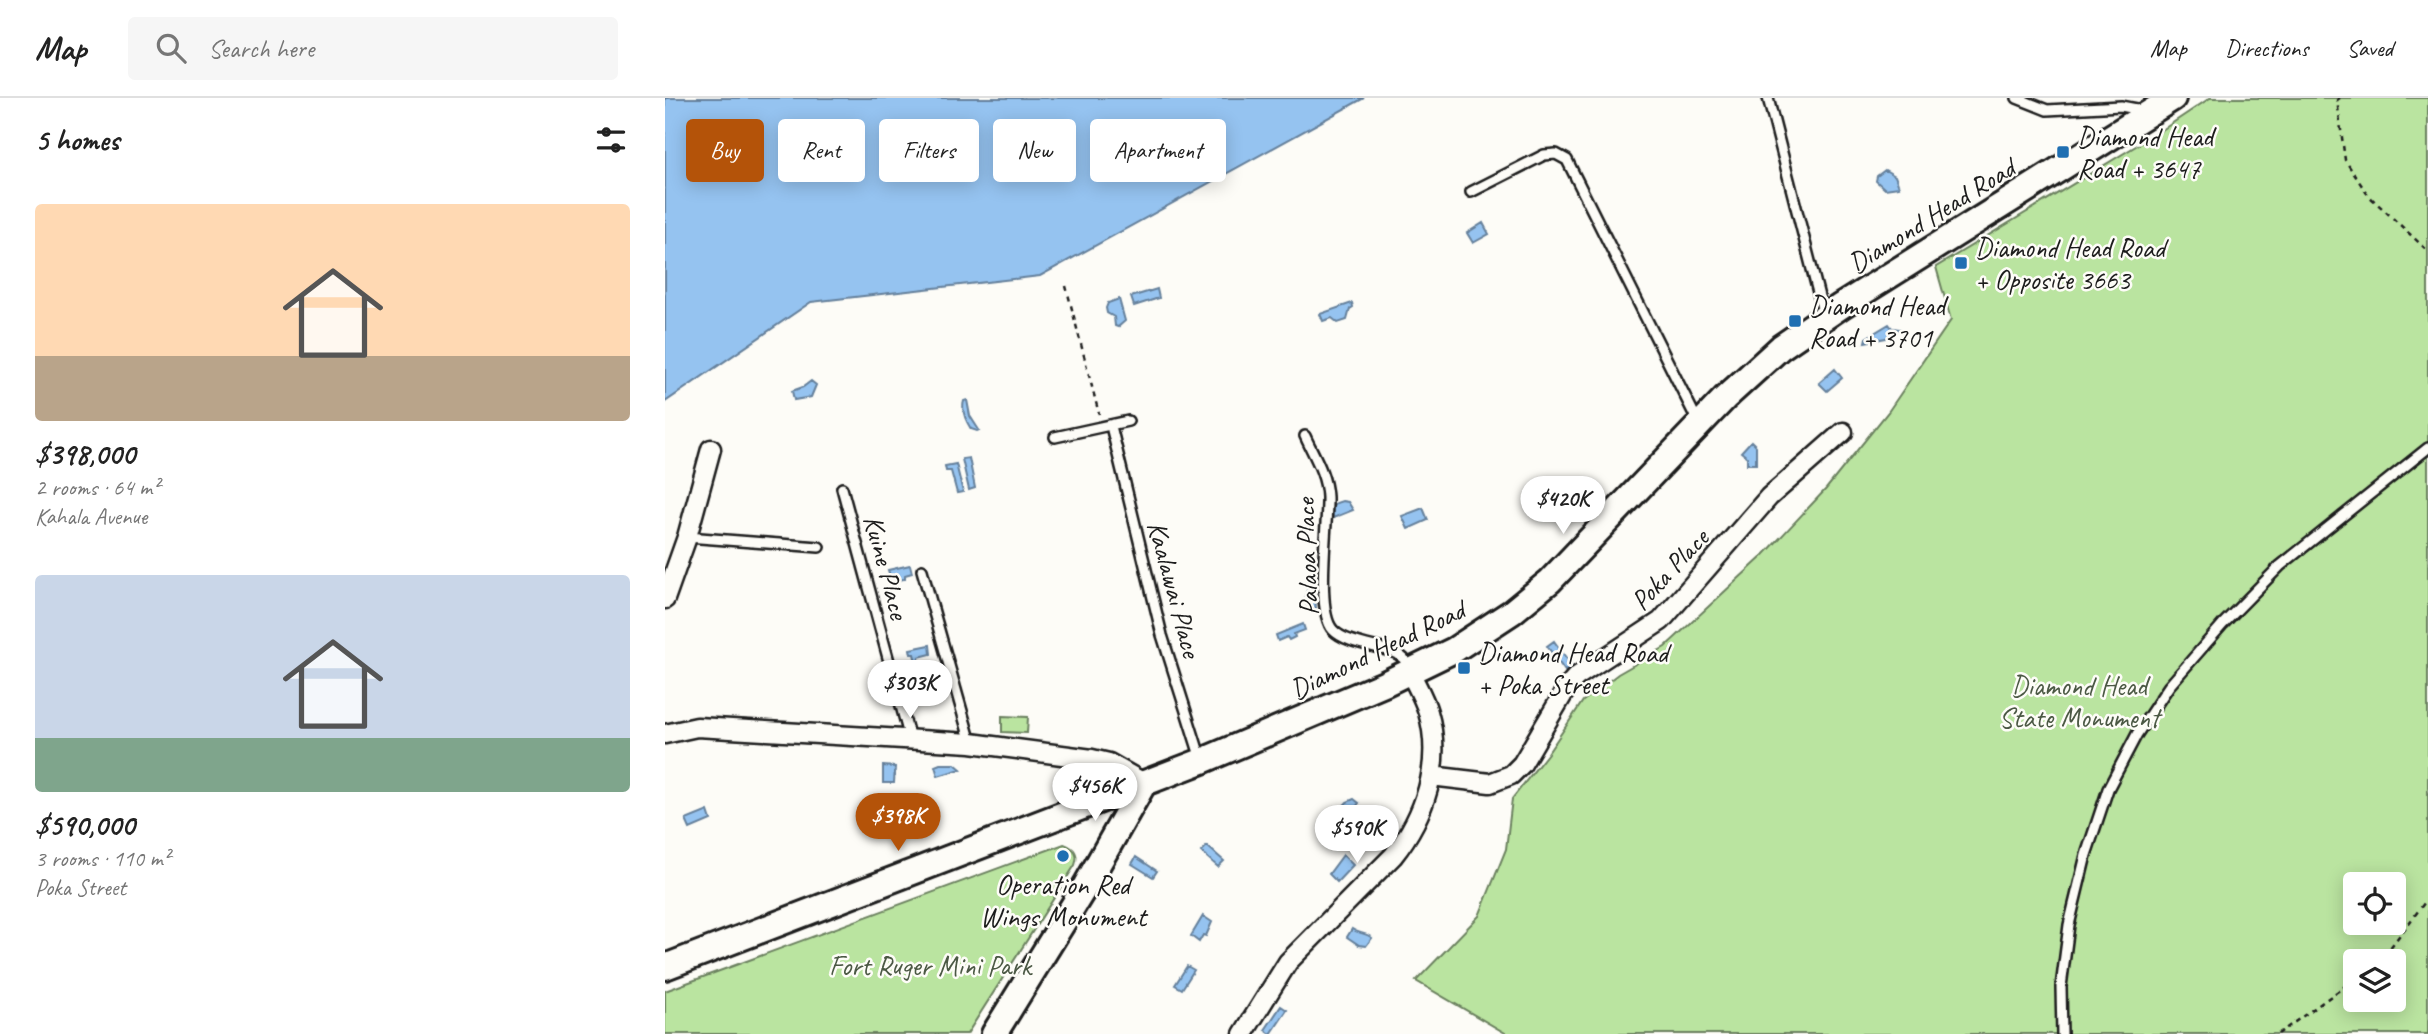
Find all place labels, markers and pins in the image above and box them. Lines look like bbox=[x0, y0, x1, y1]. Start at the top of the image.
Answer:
place label: Diamond Head Road + 3647 bbox=[2077, 119, 2217, 186]
marker: Diamond Head Road + 3647 bbox=[2055, 144, 2071, 160]
place label: Diamond Head Road + Opposite 3663 bbox=[1975, 230, 2169, 297]
marker: Diamond Head Road + Opposite 3663 bbox=[1953, 255, 1969, 271]
place label: Diamond Head Road + 3701 bbox=[1809, 288, 1949, 355]
marker: Diamond Head Road + 3701 bbox=[1787, 313, 1803, 329]
pin: $420K bbox=[1514, 476, 1612, 536]
place label: Diamond Head Road + Poka Street bbox=[1478, 635, 1672, 702]
pin: $303K bbox=[861, 660, 959, 720]
marker: Diamond Head Road + Poka Street bbox=[1456, 660, 1472, 676]
pin: $456K bbox=[1046, 764, 1144, 823]
pin: $398K bbox=[849, 794, 947, 853]
pin: $590K bbox=[1308, 806, 1406, 865]
marker: Operation Red Wings Monument bbox=[1055, 848, 1071, 864]
place label: Operation Red Wings Monument bbox=[980, 867, 1149, 934]

